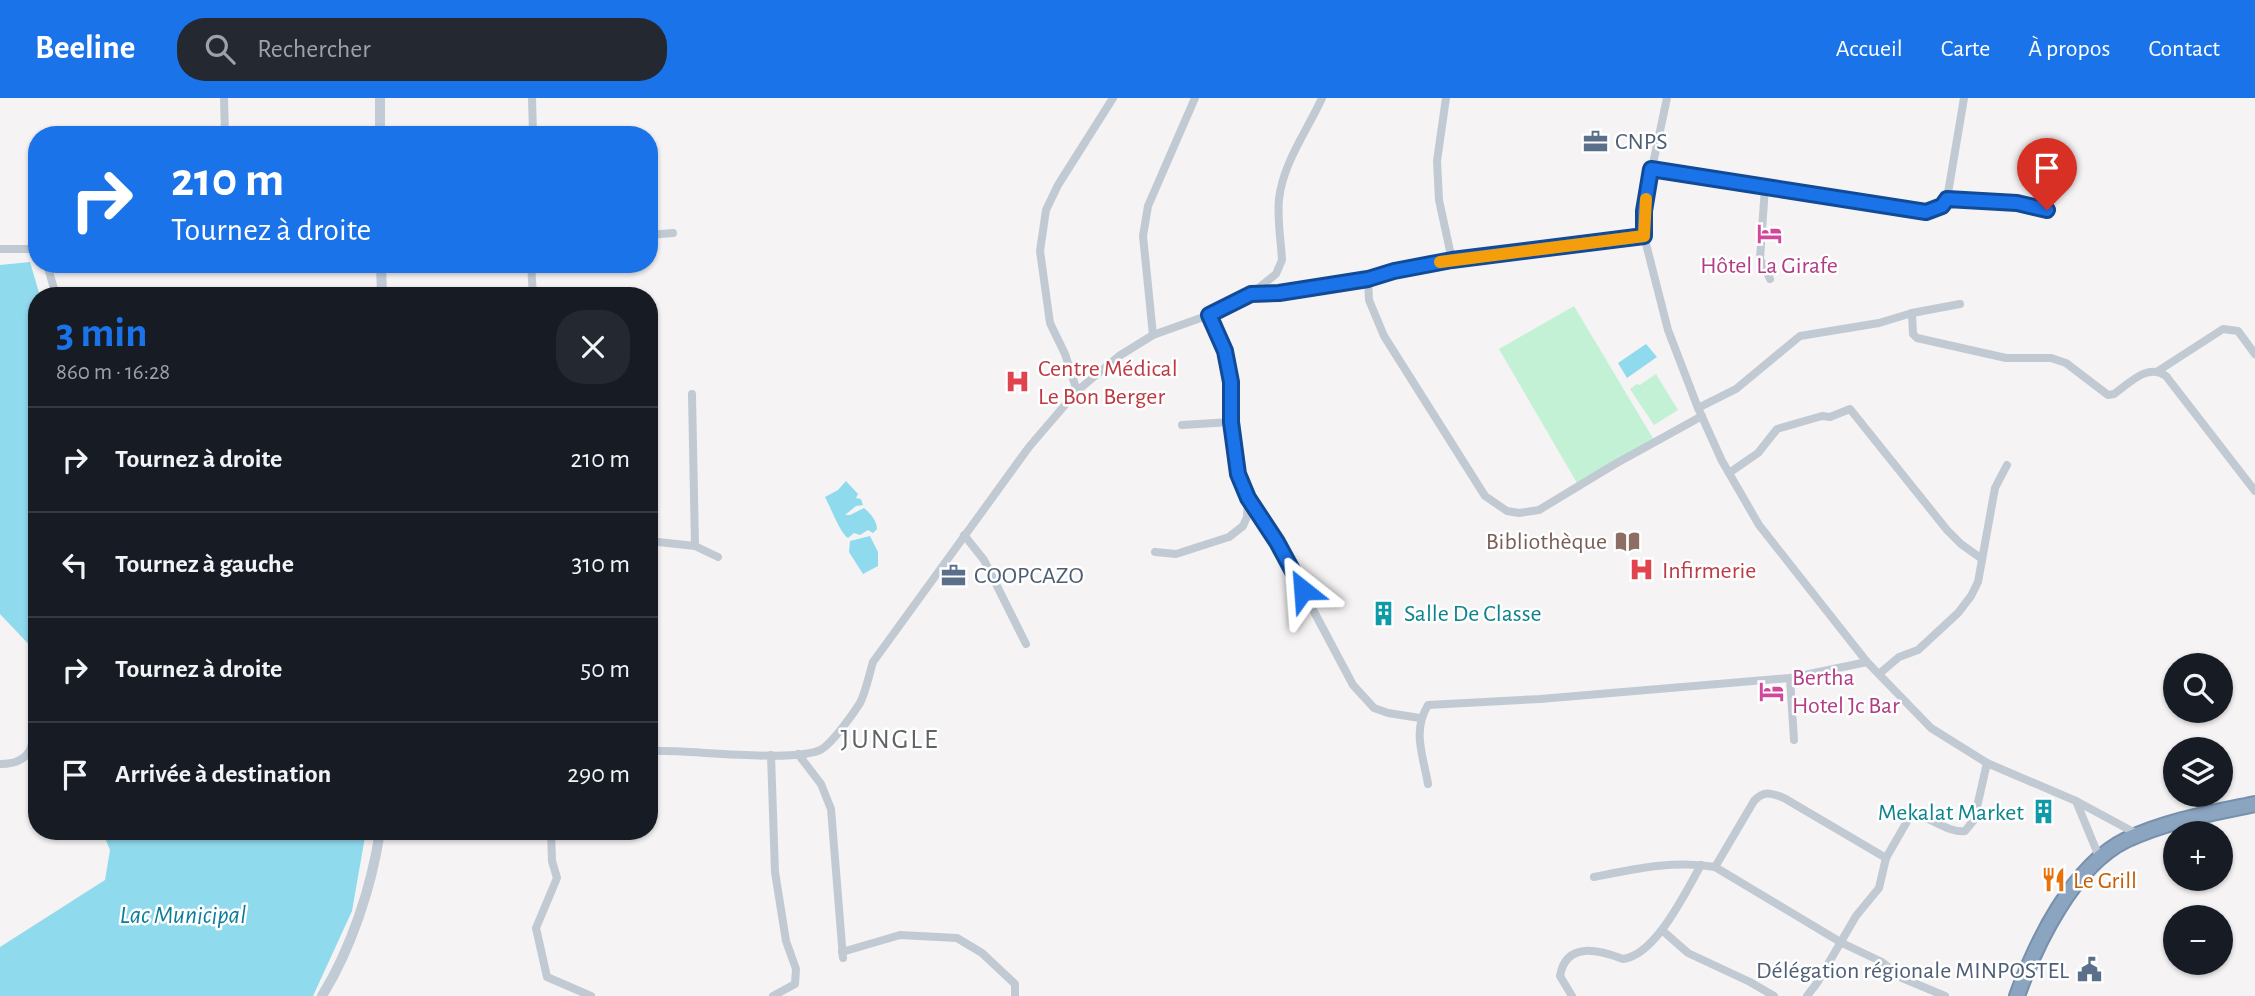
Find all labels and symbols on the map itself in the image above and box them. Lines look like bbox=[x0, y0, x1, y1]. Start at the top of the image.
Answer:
office icon: CNPS bbox=[1581, 127, 1609, 155]
place label: CNPS bbox=[1615, 130, 1668, 154]
pin bbox=[2017, 138, 2077, 210]
hotel icon: Hôtel La Girafe bbox=[1755, 220, 1783, 248]
place label: Hôtel La Girafe bbox=[1700, 254, 1838, 278]
place label: Centre Médical Le Bon Berger bbox=[1038, 357, 1178, 409]
hospital icon: Centre Médical Le Bon Berger bbox=[1004, 368, 1032, 396]
library icon: Bibliothèque bbox=[1613, 527, 1641, 555]
place label: Bibliothèque bbox=[1486, 530, 1607, 554]
position arrow bbox=[1266, 553, 1340, 627]
hospital icon: Infirmerie bbox=[1628, 556, 1656, 584]
place label: Infirmerie bbox=[1662, 559, 1756, 583]
office icon: COOPCAZO bbox=[940, 561, 968, 589]
place label: COOPCAZO bbox=[974, 564, 1084, 588]
building icon: Salle De Classe bbox=[1370, 599, 1398, 627]
place label: Salle De Classe bbox=[1404, 602, 1542, 626]
place label: Bertha Hotel Jc Bar bbox=[1792, 666, 1900, 718]
hotel icon: Bertha Hotel Jc Bar bbox=[1758, 677, 1786, 705]
district label: JUNGLE bbox=[841, 726, 939, 754]
building icon: Mekalat Market bbox=[2030, 798, 2058, 826]
place label: Mekalat Market bbox=[1878, 801, 2024, 825]
restaurant icon: Le Grill bbox=[2039, 866, 2067, 894]
place label: Le Grill bbox=[2073, 869, 2137, 893]
water label: Lac Municipal bbox=[120, 902, 246, 928]
public building icon: Délégation régionale MINPOSTEL bbox=[2075, 956, 2103, 984]
place label: Délégation régionale MINPOSTEL bbox=[1756, 959, 2069, 983]

